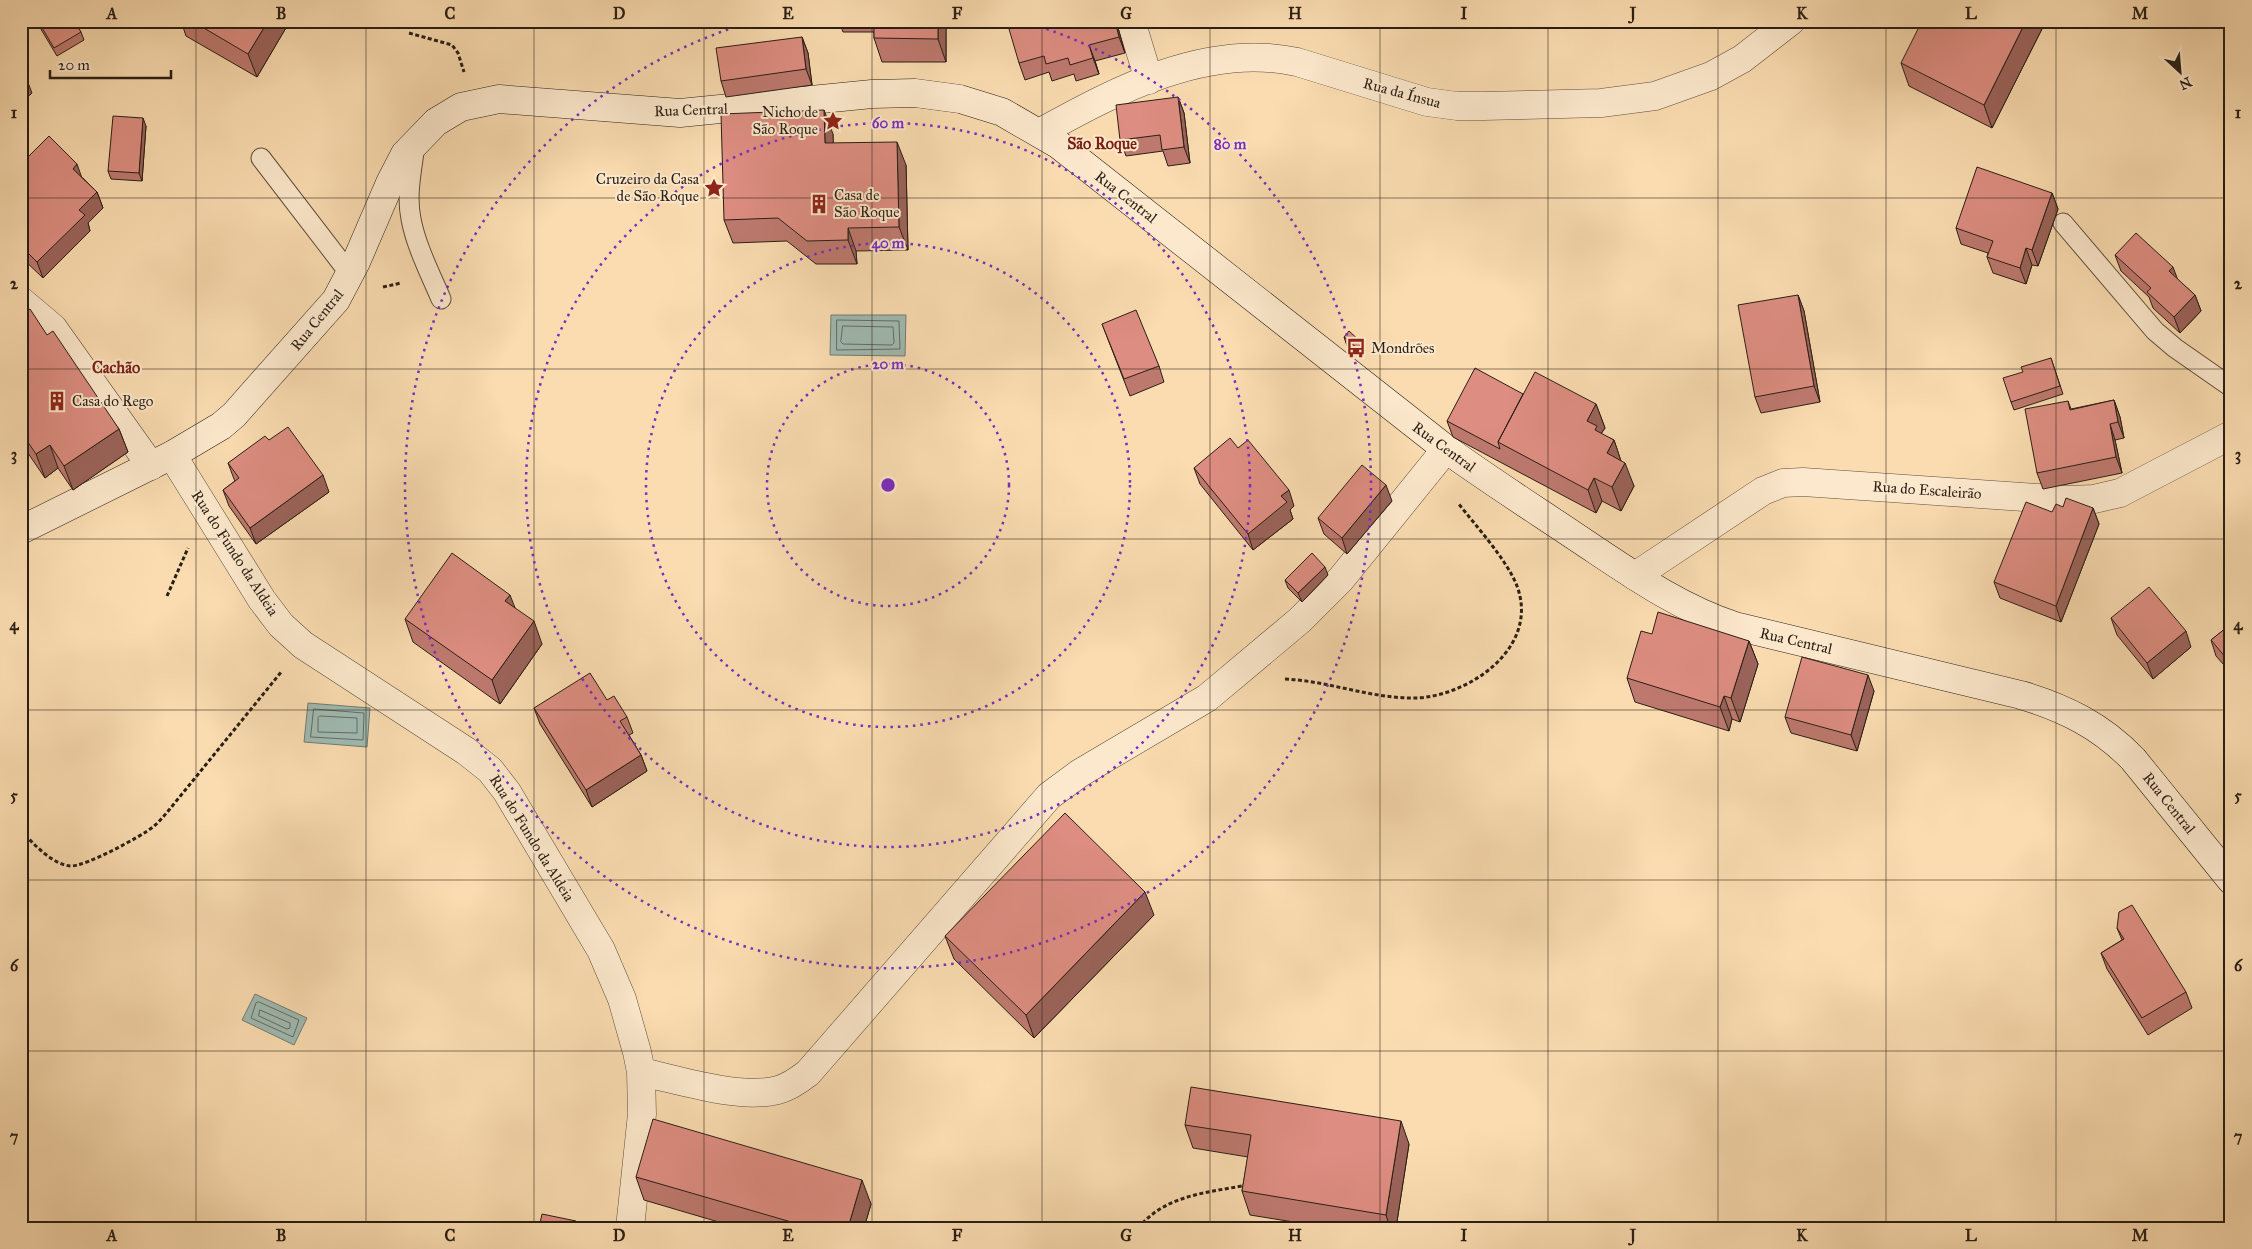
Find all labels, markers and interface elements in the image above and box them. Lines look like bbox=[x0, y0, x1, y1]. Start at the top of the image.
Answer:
text: A bbox=[106, 4, 118, 23]
text: B bbox=[276, 4, 286, 23]
text: C bbox=[445, 4, 456, 23]
text: D bbox=[613, 4, 626, 23]
text: E bbox=[782, 4, 794, 23]
text: F bbox=[952, 4, 963, 23]
text: G bbox=[1120, 4, 1132, 23]
text: H bbox=[1288, 4, 1302, 23]
text: I bbox=[1461, 4, 1468, 23]
text: J bbox=[1628, 4, 1637, 24]
text: K bbox=[1796, 4, 1808, 23]
text: L bbox=[1965, 4, 1977, 23]
text: M bbox=[2132, 4, 2149, 23]
scale bar bbox=[50, 48, 171, 80]
north arrow bbox=[2154, 48, 2204, 98]
text: 20 m bbox=[58, 56, 90, 74]
street label: Rua da Ínsua bbox=[1361, 73, 1444, 112]
text: N bbox=[2176, 73, 2195, 94]
street label: Rua Central bbox=[654, 100, 729, 120]
text: 1 bbox=[11, 103, 18, 122]
place label: Nicho de São Roque bbox=[753, 103, 818, 139]
text: 1 bbox=[2235, 103, 2242, 122]
place icon: Nicho de São Roque bbox=[822, 110, 844, 132]
text: 60 m bbox=[872, 114, 905, 132]
district label: São Roque bbox=[1067, 134, 1137, 154]
text: 80 m bbox=[1214, 135, 1247, 153]
street label: Rua Central bbox=[1091, 167, 1161, 227]
place label: Cruzeiro da Casa de São Roque bbox=[596, 170, 700, 206]
place icon: Cruzeiro da Casa de São Roque bbox=[703, 177, 725, 199]
place label: Casa de São Roque bbox=[834, 186, 899, 222]
building icon: Casa de São Roque bbox=[808, 193, 830, 215]
text: 40 m bbox=[872, 234, 905, 253]
text: 2 bbox=[10, 274, 19, 293]
text: 2 bbox=[2234, 274, 2243, 293]
street label: Rua Central bbox=[287, 285, 348, 354]
bus stop icon: Mondrões bbox=[1345, 337, 1367, 359]
place label: Mondrões bbox=[1371, 339, 1435, 357]
text: 20 m bbox=[872, 355, 904, 373]
district label: Cachão bbox=[92, 358, 140, 377]
building icon: Casa do Rego bbox=[46, 390, 68, 412]
place label: Casa do Rego bbox=[72, 392, 154, 410]
street label: Rua Central bbox=[1409, 418, 1480, 477]
text: 3 bbox=[11, 445, 17, 465]
text: 3 bbox=[2235, 445, 2241, 465]
centre of rings bbox=[879, 476, 897, 494]
street label: Rua do Escaleirão bbox=[1872, 477, 1982, 503]
street label: Rua do Fundo da Aldeia bbox=[188, 487, 283, 620]
text: 4 bbox=[10, 615, 20, 635]
text: 4 bbox=[2234, 615, 2244, 635]
street label: Rua Central bbox=[1758, 624, 1835, 658]
street label: Rua Central bbox=[2139, 769, 2200, 838]
street label: Rua do Fundo da Aldeia bbox=[486, 771, 579, 905]
text: 5 bbox=[10, 786, 18, 805]
text: 5 bbox=[2234, 786, 2242, 805]
text: 6 bbox=[10, 956, 19, 975]
text: 6 bbox=[2234, 956, 2243, 975]
text: 7 bbox=[10, 1127, 19, 1146]
text: 7 bbox=[2234, 1127, 2243, 1146]
text: A bbox=[106, 1226, 118, 1245]
text: B bbox=[276, 1226, 286, 1245]
text: C bbox=[445, 1226, 456, 1245]
text: D bbox=[613, 1226, 626, 1245]
text: E bbox=[782, 1226, 794, 1245]
text: F bbox=[952, 1226, 963, 1245]
text: G bbox=[1120, 1226, 1132, 1245]
text: H bbox=[1288, 1226, 1302, 1245]
text: I bbox=[1461, 1226, 1468, 1245]
text: J bbox=[1628, 1226, 1637, 1246]
text: K bbox=[1796, 1226, 1808, 1245]
text: L bbox=[1965, 1226, 1977, 1245]
text: M bbox=[2132, 1226, 2149, 1245]

